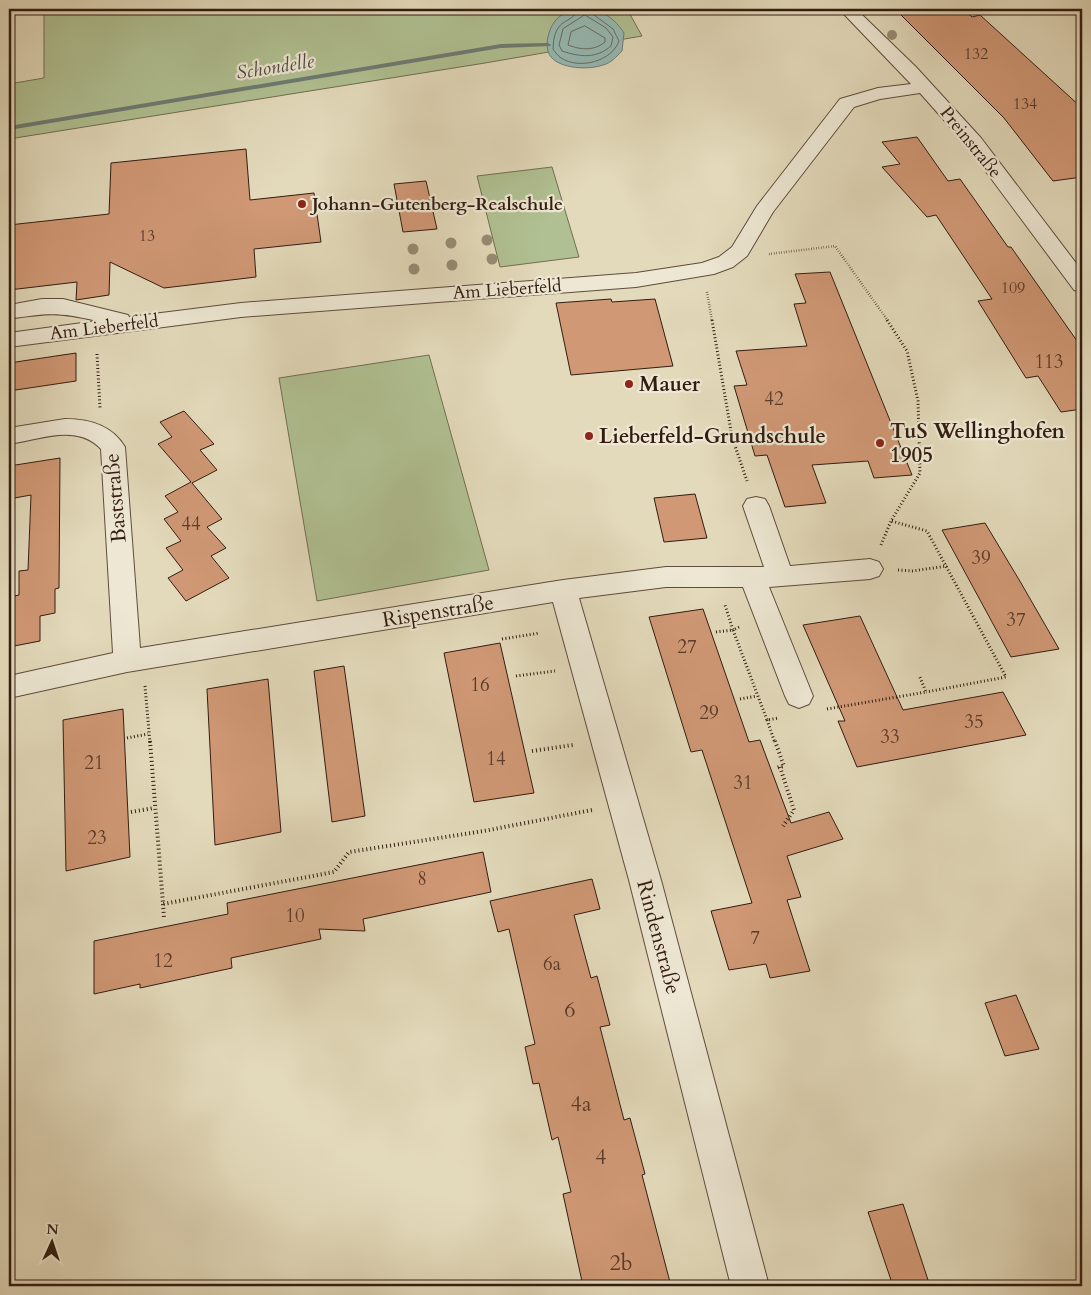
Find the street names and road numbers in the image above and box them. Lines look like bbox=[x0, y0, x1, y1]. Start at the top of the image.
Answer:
street label: Preinstraße bbox=[934, 101, 1007, 183]
street label: Am Lieberfeld bbox=[452, 273, 563, 306]
street label: Am Lieberfeld bbox=[48, 308, 160, 347]
street label: Baststraße bbox=[97, 452, 134, 544]
street label: Rispenstraße bbox=[380, 588, 496, 635]
street label: Rindenstraße bbox=[629, 877, 688, 998]

